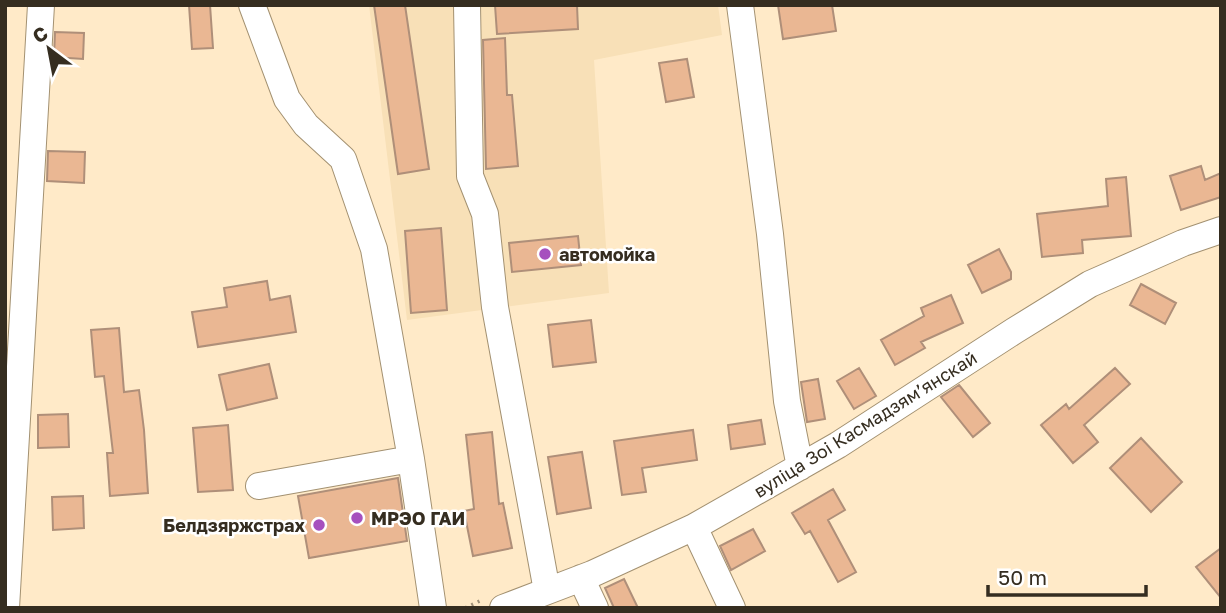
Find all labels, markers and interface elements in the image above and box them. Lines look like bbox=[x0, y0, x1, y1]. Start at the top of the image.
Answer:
north arrow bbox=[14, 14, 84, 84]
text: С bbox=[28, 21, 52, 47]
place label: автомойка bbox=[559, 243, 655, 265]
marker: автомойка bbox=[537, 246, 553, 262]
street label: вуліца Зоі Касмадзямʼянскай bbox=[749, 346, 981, 502]
place label: МРЭО ГАИ bbox=[371, 507, 465, 529]
marker: МРЭО ГАИ bbox=[349, 510, 365, 526]
place label: Белдзяржстрах bbox=[163, 514, 306, 536]
marker: Белдзяржстрах bbox=[311, 517, 327, 533]
scale bar bbox=[988, 554, 1146, 598]
text: 50 m bbox=[998, 564, 1047, 590]

